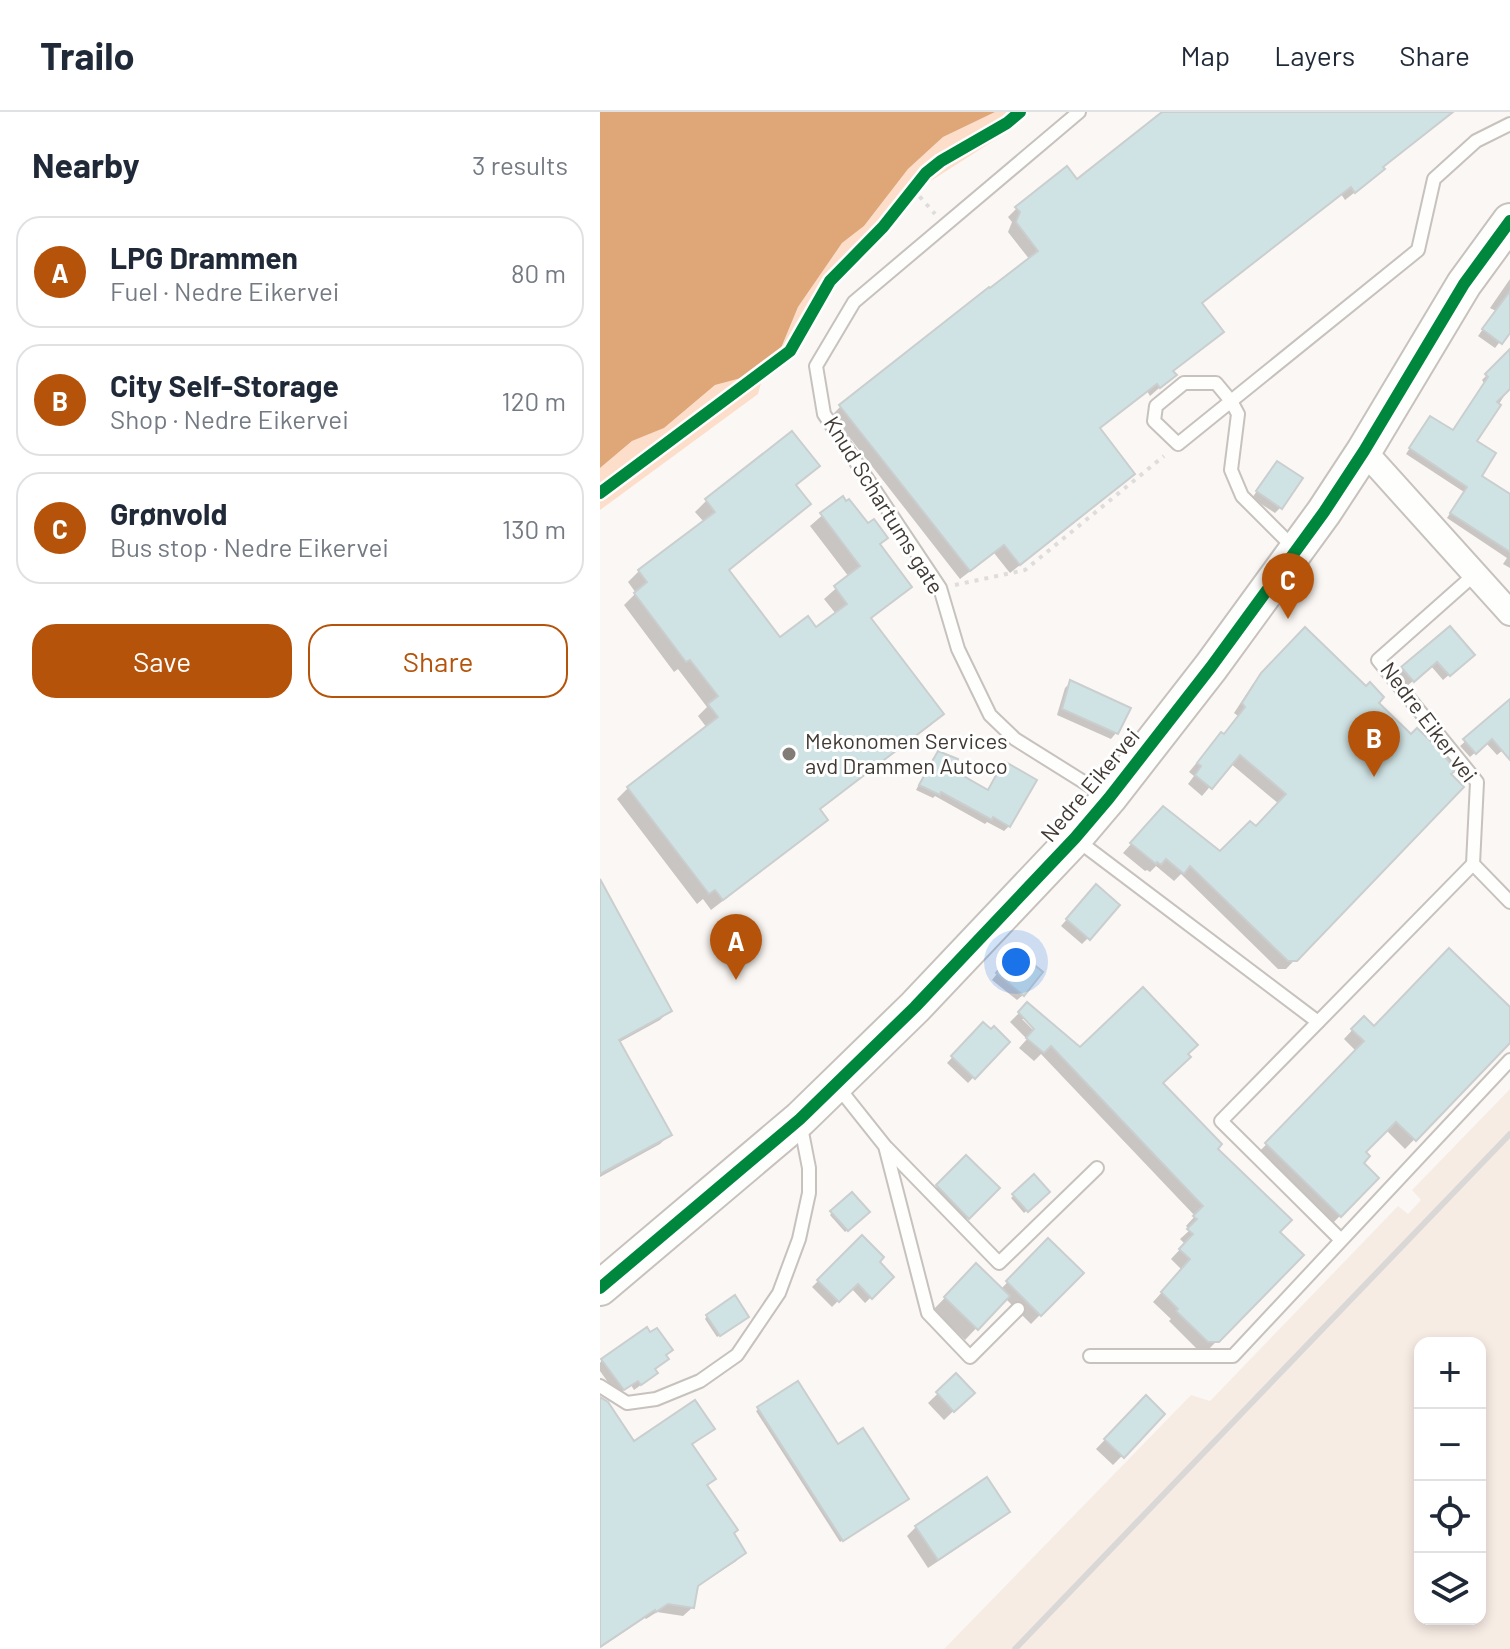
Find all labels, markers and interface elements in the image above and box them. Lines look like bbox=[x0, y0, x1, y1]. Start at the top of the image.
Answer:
text: Trailo bbox=[40, 32, 135, 78]
text: Map bbox=[1180, 38, 1230, 72]
text: Layers bbox=[1274, 38, 1355, 72]
text: Share bbox=[1399, 38, 1470, 72]
text: Nearby bbox=[32, 144, 140, 185]
text: 3 results bbox=[472, 149, 568, 180]
text: LPG Drammen bbox=[110, 239, 298, 275]
text: A bbox=[51, 257, 69, 288]
text: 80 m bbox=[511, 257, 566, 288]
text: Fuel · Nedre Eikervei bbox=[110, 275, 339, 306]
text: City Self-Storage bbox=[110, 367, 339, 403]
text: B bbox=[52, 385, 68, 416]
text: 120 m bbox=[502, 385, 566, 416]
text: Shop · Nedre Eikervei bbox=[110, 403, 349, 434]
street label: Knud Schartums gate bbox=[820, 411, 950, 598]
text: Grønvold bbox=[110, 495, 227, 531]
text: C bbox=[52, 513, 68, 544]
text: 130 m bbox=[502, 513, 566, 544]
text: Bus stop · Nedre Eikervei bbox=[110, 531, 389, 562]
pin: C bbox=[1262, 553, 1314, 619]
button: Save bbox=[32, 624, 292, 698]
button: Share bbox=[308, 624, 568, 698]
street label: Nedre Eiker vei bbox=[1376, 656, 1483, 787]
pin: B bbox=[1348, 711, 1400, 777]
street label: Nedre Eikervei bbox=[1034, 722, 1144, 846]
place label: Mekonomen Services avd Drammen Autoco bbox=[805, 727, 1008, 778]
marker: Mekonomen Services avd Drammen Autoco bbox=[780, 745, 798, 763]
pin: A bbox=[710, 914, 762, 980]
your location bbox=[996, 942, 1036, 982]
map controls bbox=[1414, 1337, 1486, 1625]
button: + bbox=[1414, 1337, 1486, 1409]
button: − bbox=[1414, 1409, 1486, 1481]
button: locate bbox=[1414, 1481, 1486, 1553]
button: layers bbox=[1414, 1553, 1486, 1625]

